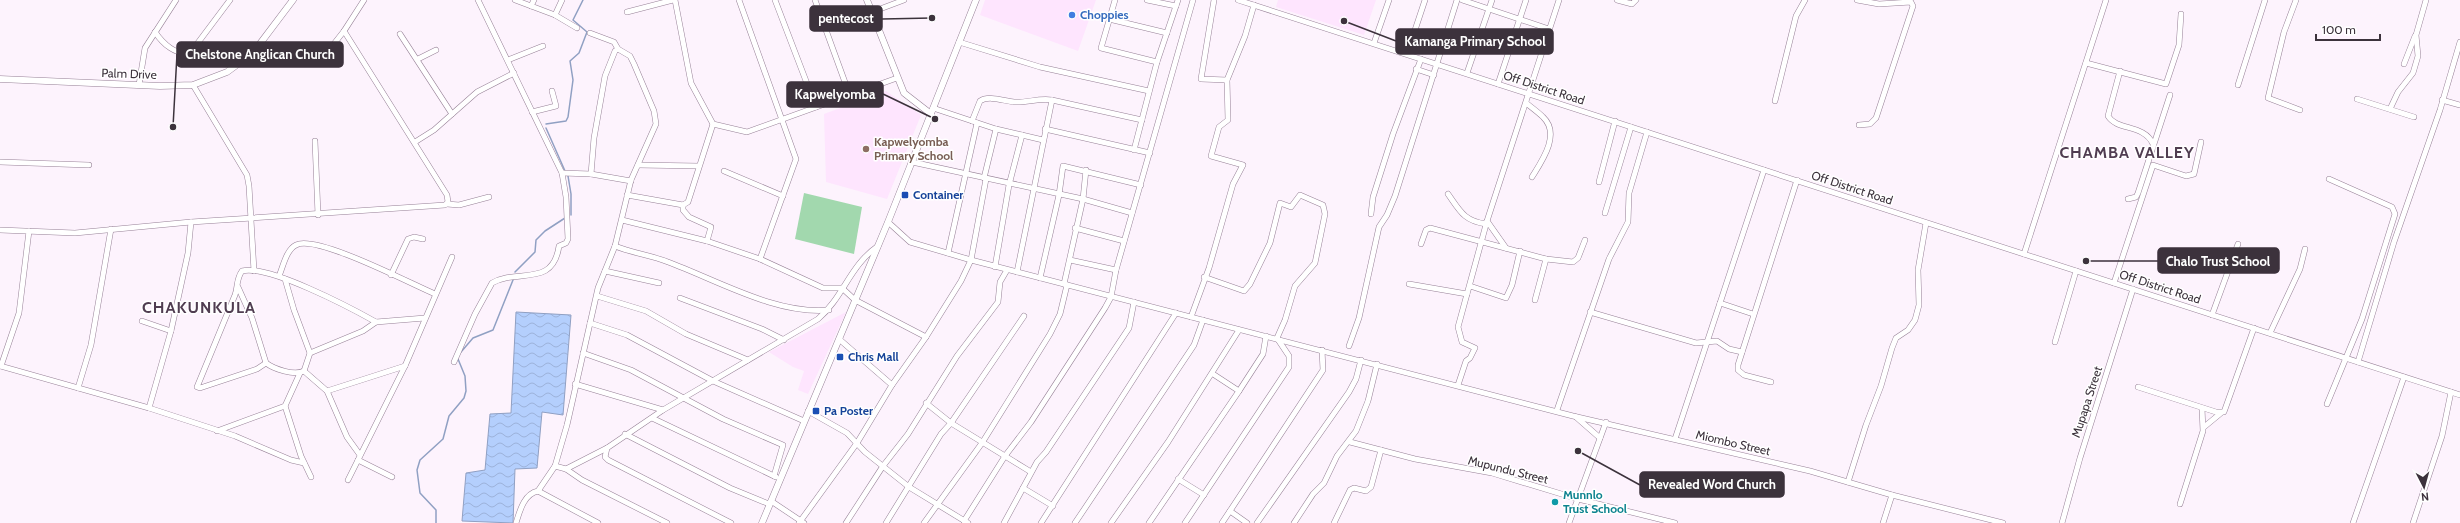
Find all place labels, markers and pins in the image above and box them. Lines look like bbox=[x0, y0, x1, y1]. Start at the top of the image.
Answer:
callout: pentecost bbox=[810, 6, 882, 31]
place label: Choppies bbox=[1080, 7, 1129, 22]
marker: Choppies bbox=[1067, 10, 1077, 20]
callout: Kamanga Primary School bbox=[1396, 29, 1553, 54]
callout: Chelstone Anglican Church bbox=[177, 42, 343, 67]
callout: Kapwelyomba bbox=[787, 82, 883, 107]
place label: Kapwelyomba Primary School bbox=[874, 134, 953, 163]
marker: Kapwelyomba Primary School bbox=[861, 144, 871, 154]
place label: Container bbox=[913, 187, 963, 202]
marker: Container bbox=[900, 190, 910, 200]
callout: Chalo Trust School bbox=[2158, 248, 2279, 273]
place label: Chris Mall bbox=[848, 349, 899, 364]
marker: Chris Mall bbox=[835, 352, 845, 362]
place label: Pa Poster bbox=[824, 403, 873, 418]
marker: Pa Poster bbox=[811, 406, 821, 416]
callout: Revealed Word Church bbox=[1640, 472, 1784, 497]
place label: Munnlo Trust School bbox=[1563, 487, 1627, 516]
marker: Munnlo Trust School bbox=[1550, 497, 1560, 507]

